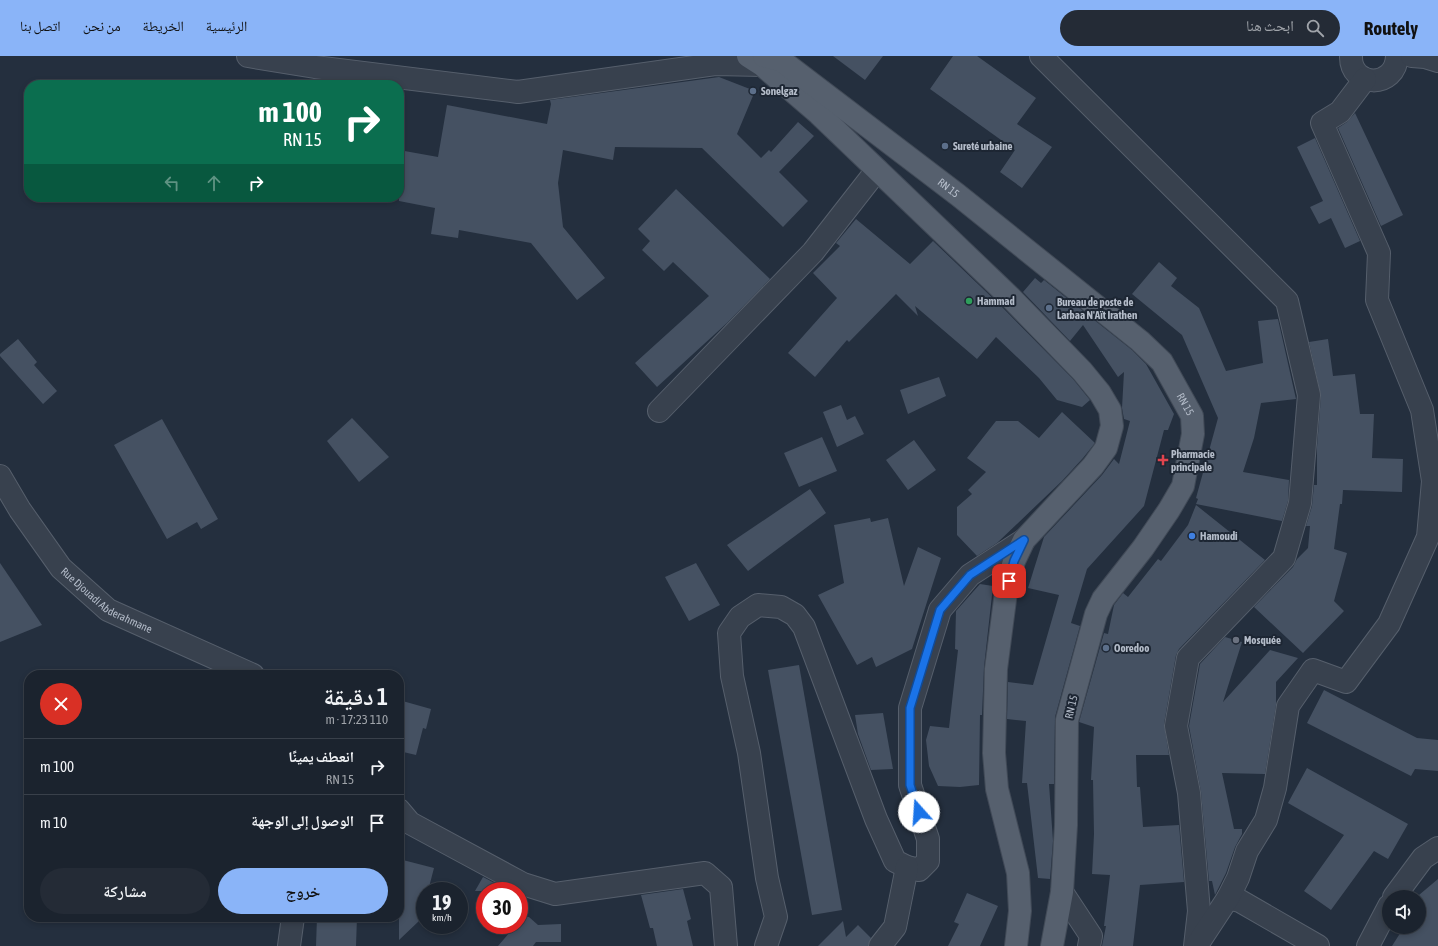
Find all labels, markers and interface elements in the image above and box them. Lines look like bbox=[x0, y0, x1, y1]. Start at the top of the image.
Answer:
search box bbox=[1060, 10, 1340, 46]
text: ابحث هنا bbox=[1246, 17, 1294, 34]
icon: search bbox=[1304, 17, 1326, 39]
text: Routely bbox=[1364, 17, 1418, 39]
text: اتصل بنا bbox=[20, 18, 61, 34]
text: من نحن bbox=[83, 18, 121, 34]
text: الخريطة bbox=[143, 18, 184, 34]
text: الرئيسية bbox=[206, 18, 247, 34]
place label: Sonelgaz bbox=[761, 85, 797, 97]
marker: Sonelgaz bbox=[748, 86, 758, 96]
text: 100 m bbox=[259, 96, 322, 128]
icon: right bbox=[336, 96, 388, 148]
text: RN 15 bbox=[283, 129, 322, 150]
place label: Sureté urbaine bbox=[953, 140, 1012, 152]
marker: Sureté urbaine bbox=[940, 141, 950, 151]
icon: left bbox=[161, 172, 183, 194]
icon: ahead bbox=[203, 172, 225, 194]
icon: right bbox=[245, 172, 267, 194]
street label: RN 15 bbox=[935, 176, 962, 200]
place label: Hammad bbox=[977, 295, 1015, 307]
marker: Hammad bbox=[964, 296, 974, 306]
place label: Bureau de poste de Larbaa N'Aït Irathen bbox=[1057, 296, 1137, 321]
marker: Bureau de poste de Larbaa N'Aït Irathen bbox=[1044, 303, 1054, 313]
street label: RN 15 bbox=[1174, 391, 1197, 418]
place label: Pharmacie principale bbox=[1171, 448, 1215, 473]
marker: Pharmacie principale bbox=[1158, 455, 1168, 465]
place label: Hamoudi bbox=[1200, 530, 1238, 542]
marker: Hamoudi bbox=[1187, 531, 1197, 541]
pin bbox=[992, 564, 1026, 598]
street label: Rue Djouadi Abderahmane bbox=[59, 565, 154, 635]
icon: arrive bbox=[998, 570, 1020, 592]
place label: Mosquée bbox=[1244, 634, 1281, 646]
marker: Mosquée bbox=[1231, 635, 1241, 645]
place label: Ooredoo bbox=[1114, 642, 1149, 654]
marker: Ooredoo bbox=[1101, 643, 1111, 653]
button: close bbox=[40, 683, 82, 725]
text: 1 دقيقة bbox=[324, 683, 388, 710]
street label: RN 15 bbox=[1062, 694, 1080, 720]
text: 110 m · 17:23 bbox=[325, 712, 388, 727]
text: انعطف يمينًا bbox=[288, 748, 354, 765]
icon: right bbox=[366, 756, 388, 778]
text: 100 m bbox=[40, 758, 74, 775]
text: RN 15 bbox=[326, 772, 354, 787]
position arrow bbox=[898, 791, 940, 833]
text: الوصول إلى الوجهة bbox=[251, 812, 354, 829]
icon: arrive bbox=[366, 812, 388, 834]
text: 10 m bbox=[40, 814, 67, 831]
button: مشاركة bbox=[40, 868, 210, 914]
button: خروج bbox=[218, 868, 388, 914]
speed limit sign: 30 bbox=[476, 882, 528, 934]
map controls bbox=[1382, 890, 1426, 934]
button: sound bbox=[1382, 890, 1426, 934]
text: 19 bbox=[433, 891, 451, 914]
text: km/h bbox=[432, 912, 452, 923]

